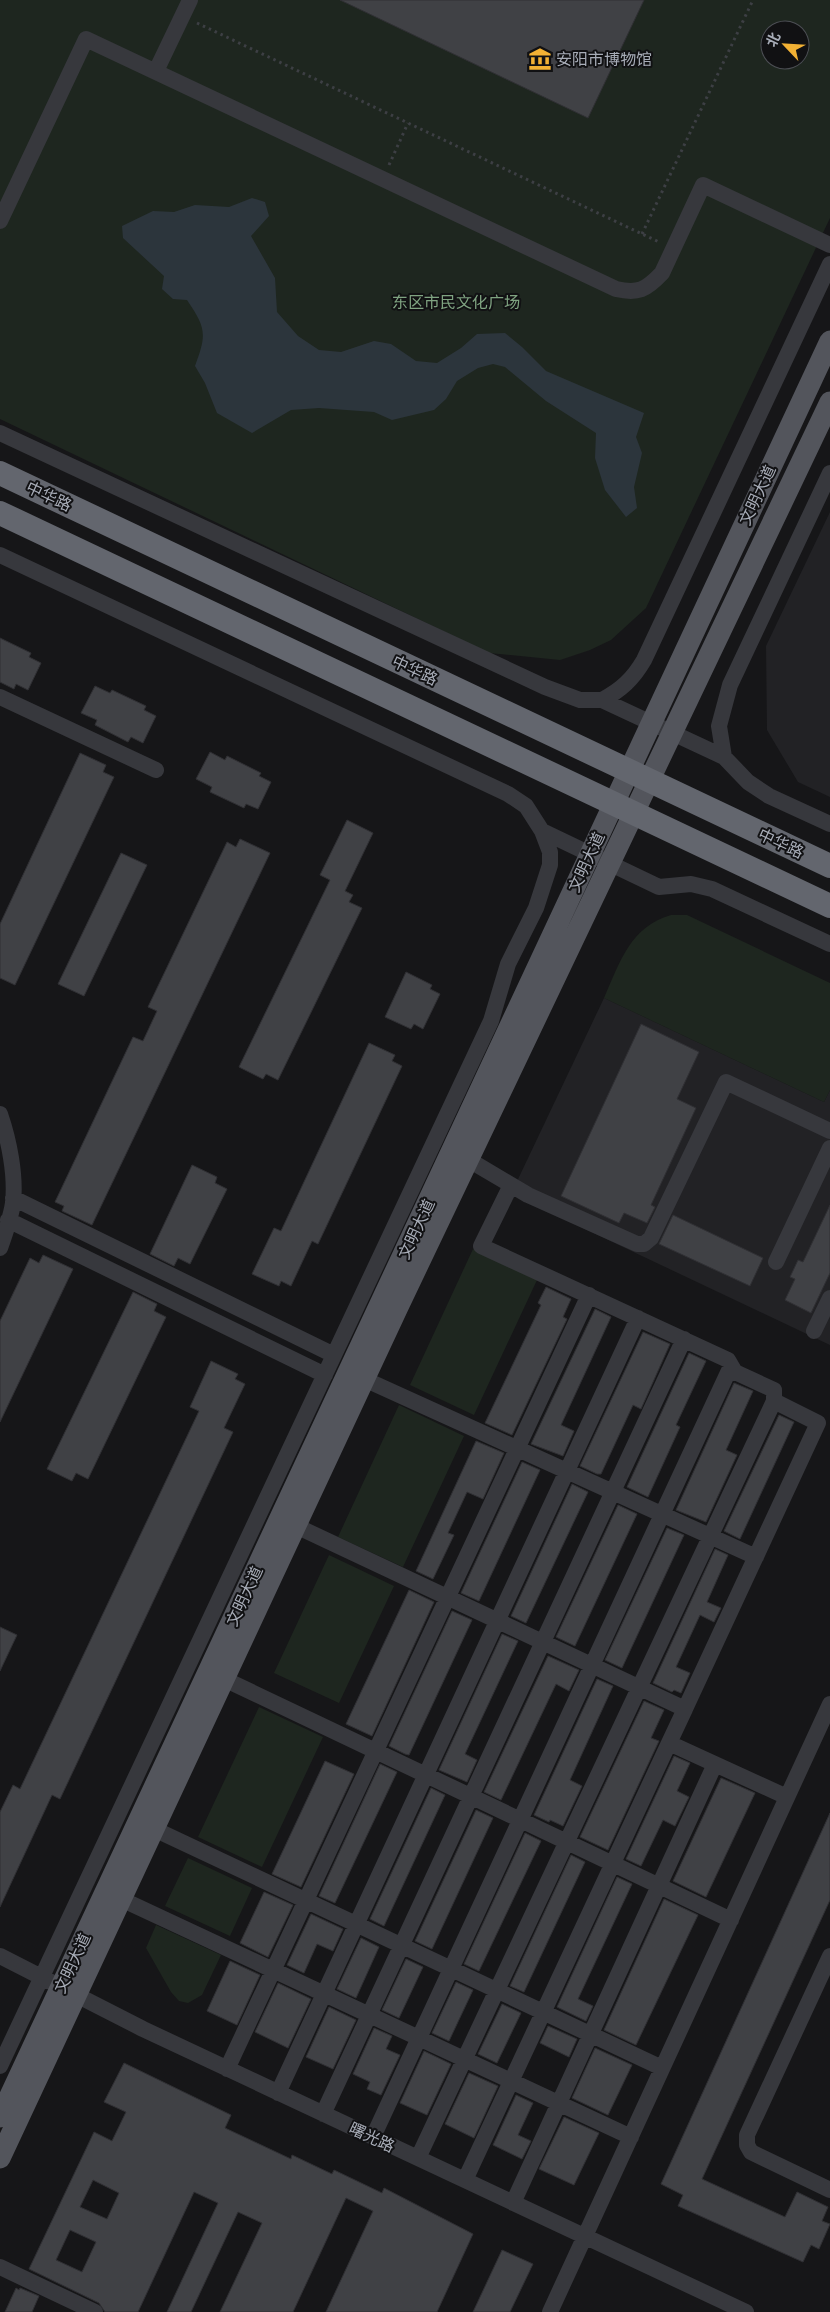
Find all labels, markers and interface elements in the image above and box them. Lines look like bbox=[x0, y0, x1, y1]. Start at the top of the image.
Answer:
north arrow bbox=[760, 20, 810, 70]
text: 北 bbox=[762, 29, 784, 50]
museum icon: 安阳市博物馆 bbox=[527, 46, 553, 72]
place label: 安阳市博物馆 bbox=[556, 49, 652, 69]
park label: 东区市民文化广场 bbox=[392, 292, 520, 312]
street label: 文明大道 bbox=[734, 462, 780, 528]
street label: 中华路 bbox=[23, 477, 75, 515]
street label: 中华路 bbox=[389, 651, 441, 689]
street label: 中华路 bbox=[755, 824, 807, 862]
street label: 文明大道 bbox=[563, 829, 609, 895]
street label: 文明大道 bbox=[393, 1196, 439, 1262]
street label: 文明大道 bbox=[221, 1563, 267, 1629]
street label: 文明大道 bbox=[49, 1930, 95, 1996]
street label: 曙光路 bbox=[346, 2118, 398, 2156]

